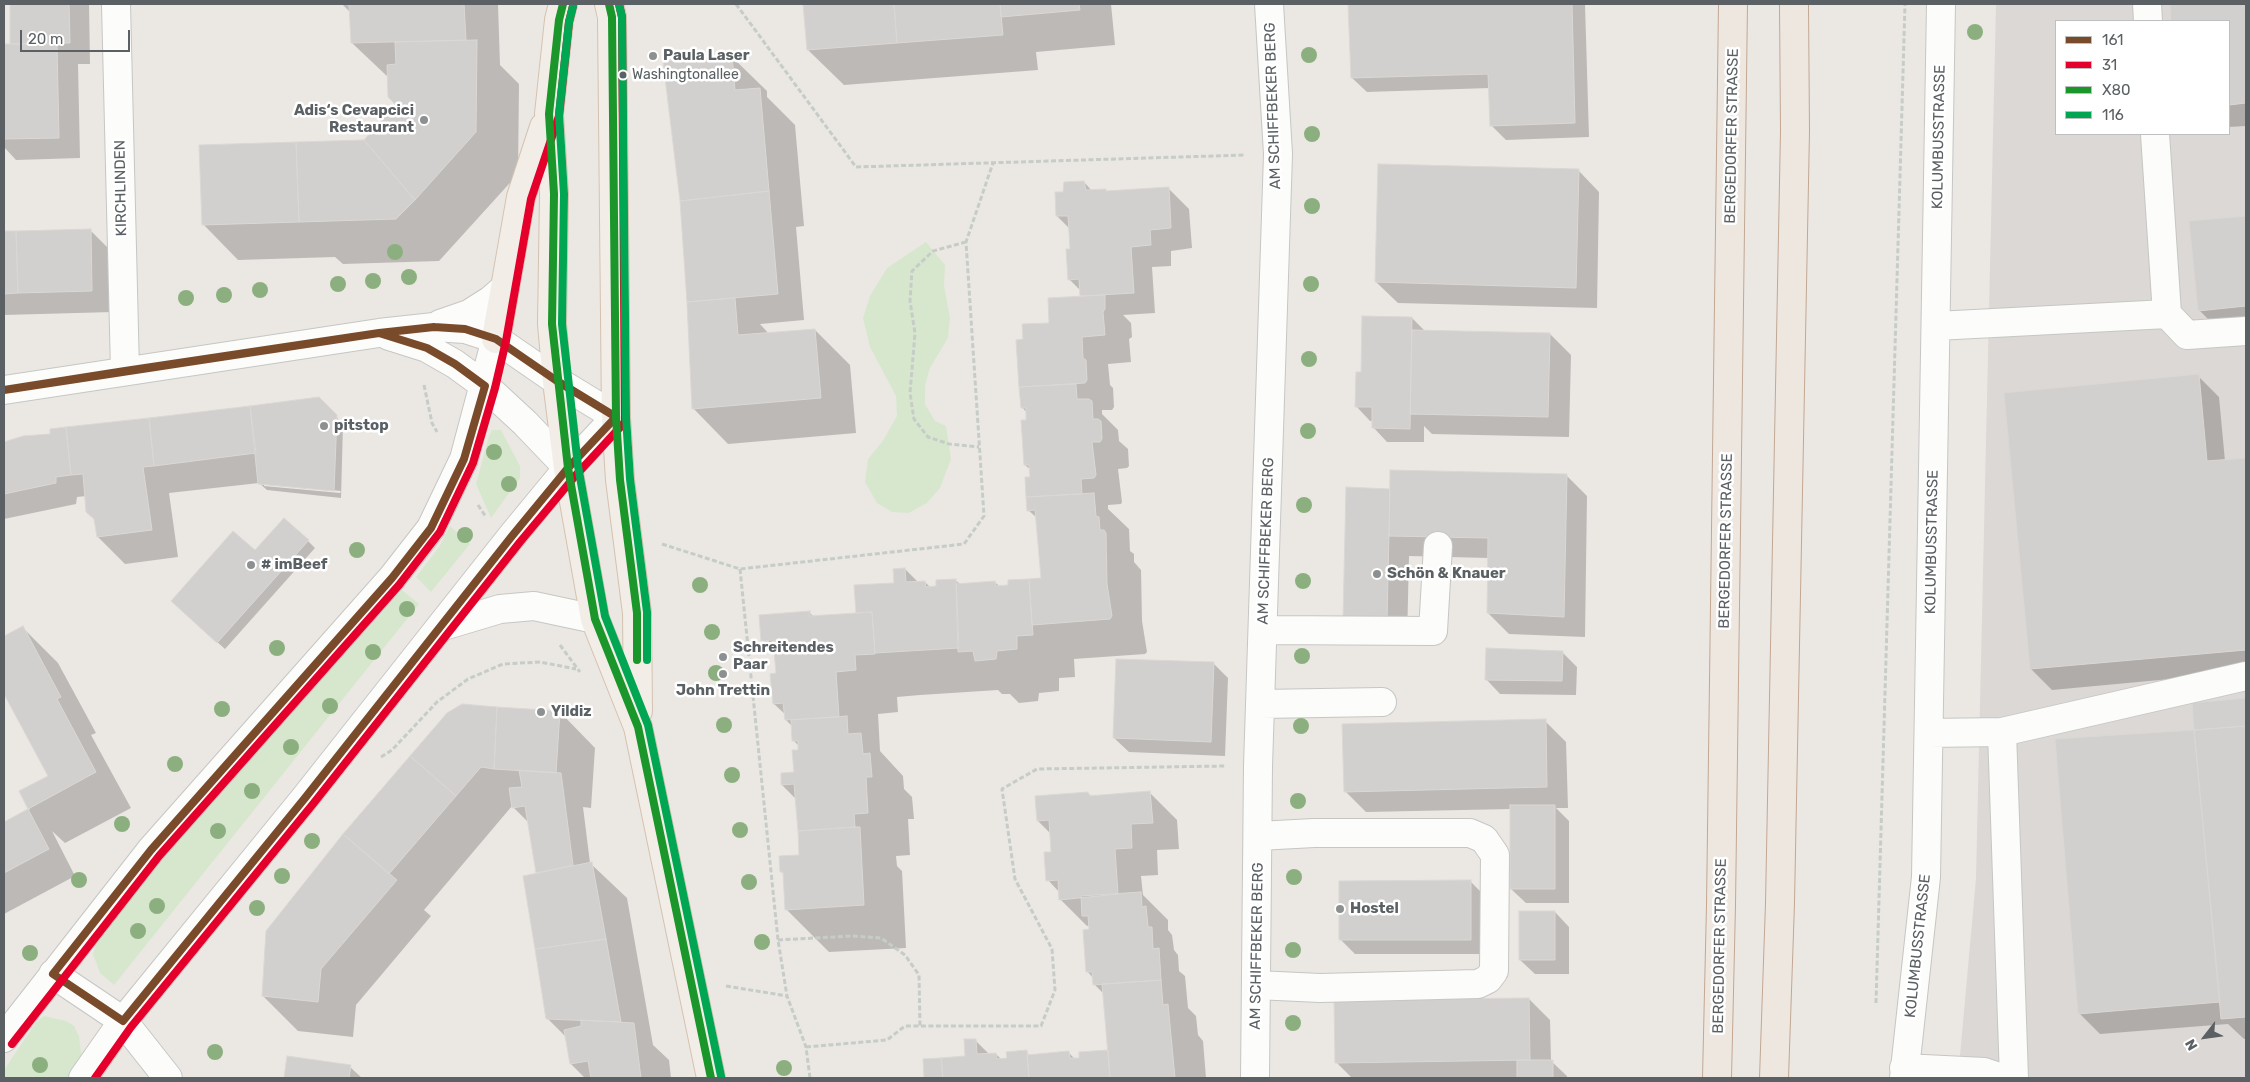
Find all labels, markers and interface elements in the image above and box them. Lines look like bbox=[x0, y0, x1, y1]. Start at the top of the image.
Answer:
scale bar bbox=[22, 20, 132, 52]
legend bbox=[2055, 20, 2230, 135]
street label: AM SCHIFFBEKER BERG bbox=[1261, 22, 1285, 190]
text: 20 m bbox=[28, 30, 63, 48]
text: 161 bbox=[2102, 31, 2124, 49]
place label: Paula Laser bbox=[663, 47, 750, 65]
street label: BERGEDORFER STRASSE bbox=[1721, 48, 1743, 224]
marker: Paula Laser bbox=[647, 50, 659, 62]
text: 31 bbox=[2102, 56, 2117, 74]
street label: KOLUMBUSSTRASSE bbox=[1929, 65, 1949, 209]
place label: Washingtonallee bbox=[632, 67, 739, 83]
marker: Washingtonallee bbox=[618, 70, 628, 80]
text: X80 bbox=[2102, 81, 2131, 99]
place label: Adis‘s Cevapcici Restaurant bbox=[294, 102, 414, 137]
text: 116 bbox=[2102, 106, 2124, 124]
marker: Adis‘s Cevapcici Restaurant bbox=[418, 114, 430, 126]
street label: KIRCHLINDEN bbox=[111, 140, 131, 236]
place label: pitstop bbox=[334, 417, 389, 435]
marker: pitstop bbox=[318, 420, 330, 432]
street label: BERGEDORFER STRASSE bbox=[1715, 453, 1737, 629]
street label: AM SCHIFFBEKER BERG bbox=[1254, 457, 1278, 625]
street label: KOLUMBUSSTRASSE bbox=[1922, 470, 1942, 614]
place label: # imBeef bbox=[261, 556, 327, 574]
marker: # imBeef bbox=[245, 559, 257, 571]
place label: Schön & Knauer bbox=[1387, 565, 1506, 583]
marker: Schön & Knauer bbox=[1371, 568, 1383, 580]
place label: Schreitendes Paar bbox=[733, 639, 834, 674]
marker: Schreitendes Paar bbox=[717, 651, 729, 663]
marker: John Trettin bbox=[717, 668, 729, 680]
place label: John Trettin bbox=[676, 682, 770, 700]
place label: Yildiz bbox=[551, 703, 592, 721]
marker: Yildiz bbox=[535, 706, 547, 718]
street label: BERGEDORFER STRASSE bbox=[1709, 858, 1731, 1034]
street label: AM SCHIFFBEKER BERG bbox=[1247, 862, 1267, 1030]
street label: KOLUMBUSSTRASSE bbox=[1901, 873, 1935, 1019]
place label: Hostel bbox=[1350, 900, 1399, 918]
marker: Hostel bbox=[1334, 903, 1346, 915]
north arrow bbox=[2180, 1012, 2230, 1062]
text: N bbox=[2182, 1036, 2201, 1053]

